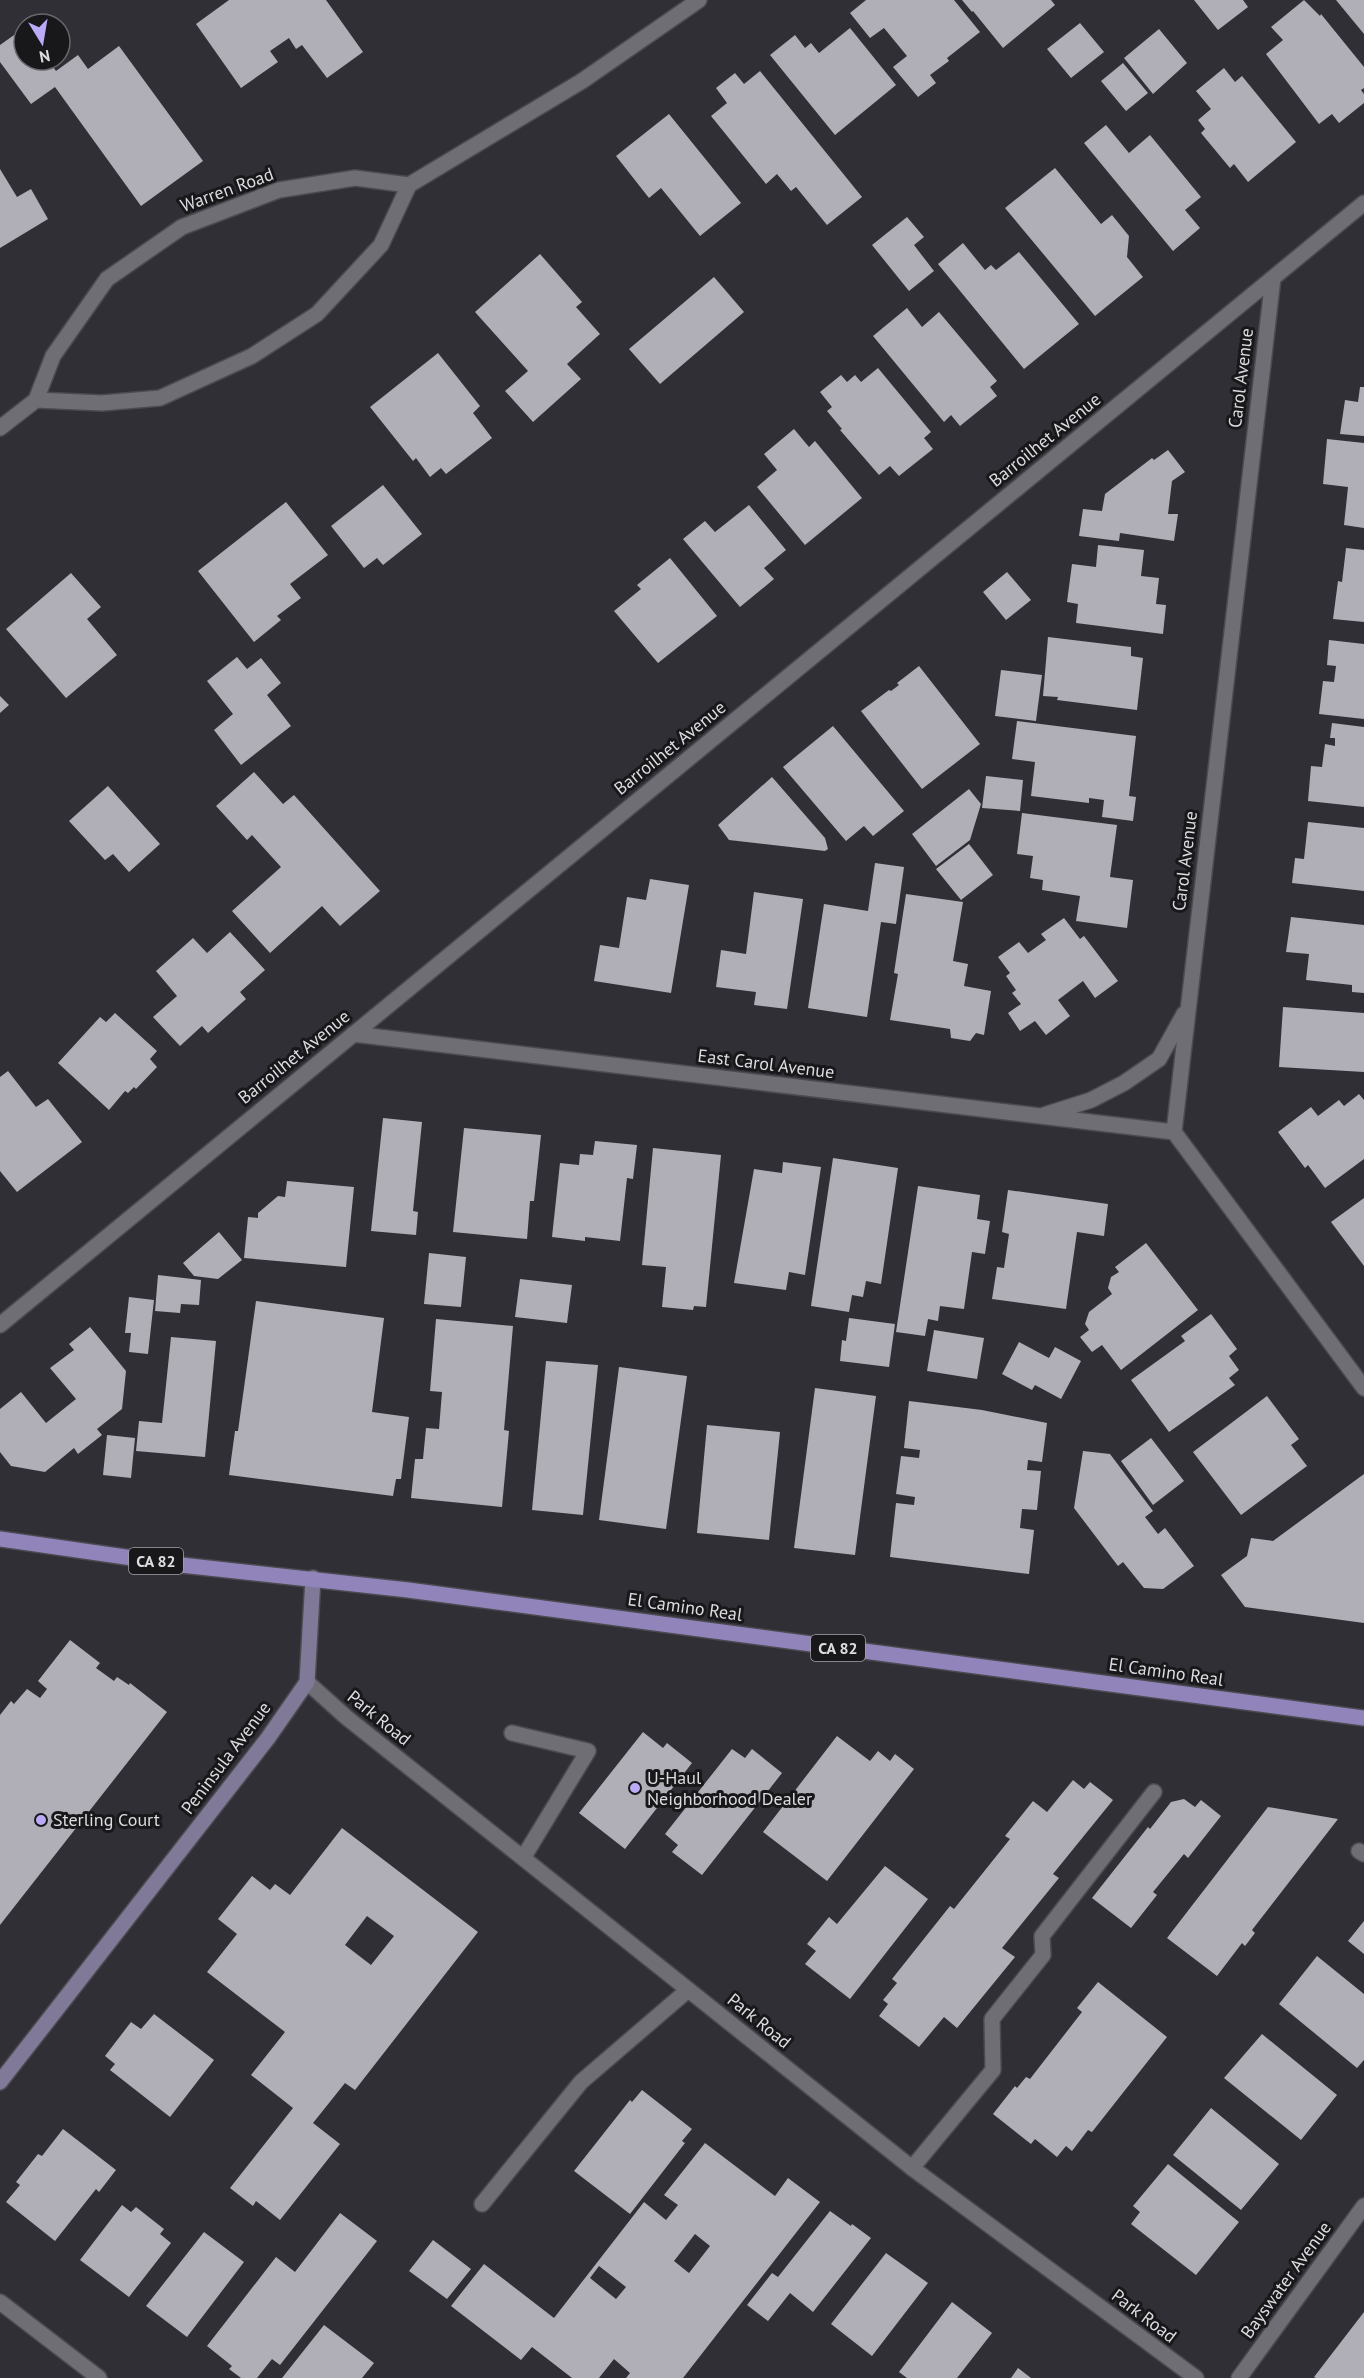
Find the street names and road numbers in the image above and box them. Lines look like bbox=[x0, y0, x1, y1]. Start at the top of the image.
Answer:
street label: Warren Road bbox=[177, 162, 276, 217]
street label: Carol Avenue bbox=[1223, 327, 1258, 429]
street label: Barroilhet Avenue bbox=[984, 388, 1105, 492]
street label: Barroilhet Avenue bbox=[609, 696, 730, 800]
street label: Carol Avenue bbox=[1167, 810, 1202, 912]
street label: Barroilhet Avenue bbox=[233, 1005, 354, 1109]
street label: East Carol Avenue bbox=[696, 1044, 836, 1083]
road number: CA 82 bbox=[129, 1548, 183, 1574]
street label: El Camino Real bbox=[626, 1587, 745, 1626]
road number: CA 82 bbox=[811, 1635, 865, 1661]
street label: El Camino Real bbox=[1107, 1652, 1226, 1691]
street label: Park Road bbox=[343, 1685, 416, 1750]
street label: Peninsula Avenue bbox=[176, 1697, 275, 1819]
street label: Park Road bbox=[723, 1988, 796, 2053]
street label: Bayswater Avenue bbox=[1235, 2217, 1336, 2343]
street label: Park Road bbox=[1107, 2284, 1181, 2347]

